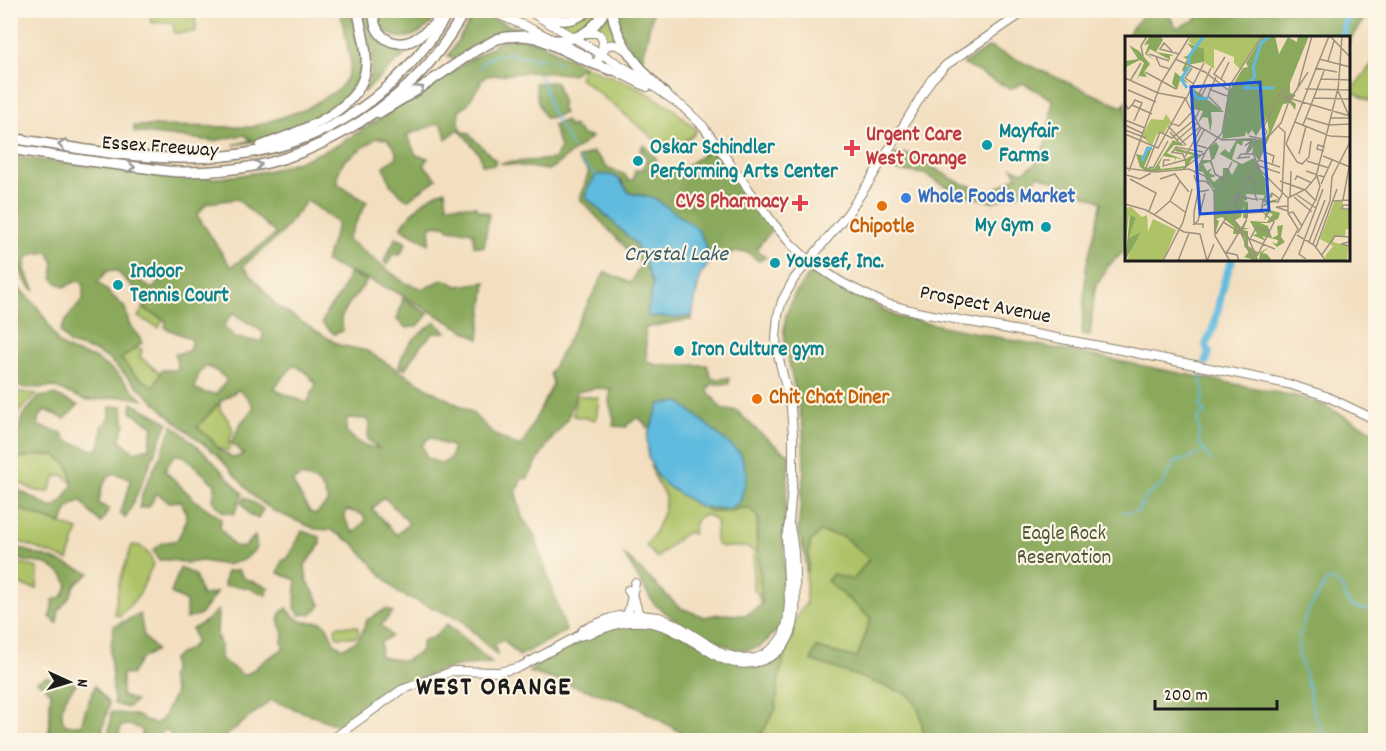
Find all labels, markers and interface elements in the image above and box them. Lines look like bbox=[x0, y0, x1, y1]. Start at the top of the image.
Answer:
inset map bbox=[1125, 36, 1350, 261]
one-way arrow bbox=[413, 85, 424, 96]
place label: Mayfair Farms bbox=[999, 118, 1060, 172]
place label: Urgent Care West Orange bbox=[866, 121, 967, 175]
street label: Essex Freeway bbox=[101, 129, 220, 167]
place label: Oskar Schindler Performing Arts Center bbox=[650, 134, 839, 188]
marker: Mayfair Farms bbox=[980, 138, 994, 152]
marker: Urgent Care West Orange bbox=[843, 139, 861, 157]
one-way arrow bbox=[57, 140, 66, 152]
marker: Oskar Schindler Performing Arts Center bbox=[631, 154, 645, 168]
one-way arrow bbox=[253, 159, 263, 172]
one-way arrow bbox=[126, 160, 135, 173]
place label: Whole Foods Market bbox=[918, 183, 1075, 213]
place label: CVS Pharmacy bbox=[675, 188, 789, 218]
marker: Whole Foods Market bbox=[899, 191, 913, 205]
marker: CVS Pharmacy bbox=[793, 196, 807, 210]
marker: Chipotle bbox=[875, 199, 889, 213]
place label: My Gym bbox=[975, 212, 1034, 242]
place label: Chipotle bbox=[850, 213, 914, 243]
marker: My Gym bbox=[1039, 220, 1053, 234]
water label: Crystal Lake bbox=[624, 240, 729, 271]
place label: Youssef, Inc. bbox=[786, 248, 884, 278]
marker: Youssef, Inc. bbox=[768, 256, 782, 270]
place label: Indoor Tennis Court bbox=[130, 258, 229, 312]
marker: Indoor Tennis Court bbox=[111, 278, 125, 292]
street label: Prospect Avenue bbox=[917, 279, 1053, 333]
place label: Iron Culture gym bbox=[691, 336, 824, 366]
marker: Iron Culture gym bbox=[672, 344, 686, 358]
place label: Chit Chat Diner bbox=[769, 384, 890, 414]
marker: Chit Chat Diner bbox=[750, 392, 764, 406]
park label: Eagle Rock Reservation bbox=[1017, 520, 1111, 574]
north arrow bbox=[39, 652, 99, 712]
district label: WEST ORANGE bbox=[416, 669, 572, 708]
scale bar bbox=[1155, 673, 1276, 711]
text: N bbox=[70, 678, 93, 688]
text: 200 m bbox=[1164, 684, 1208, 709]

